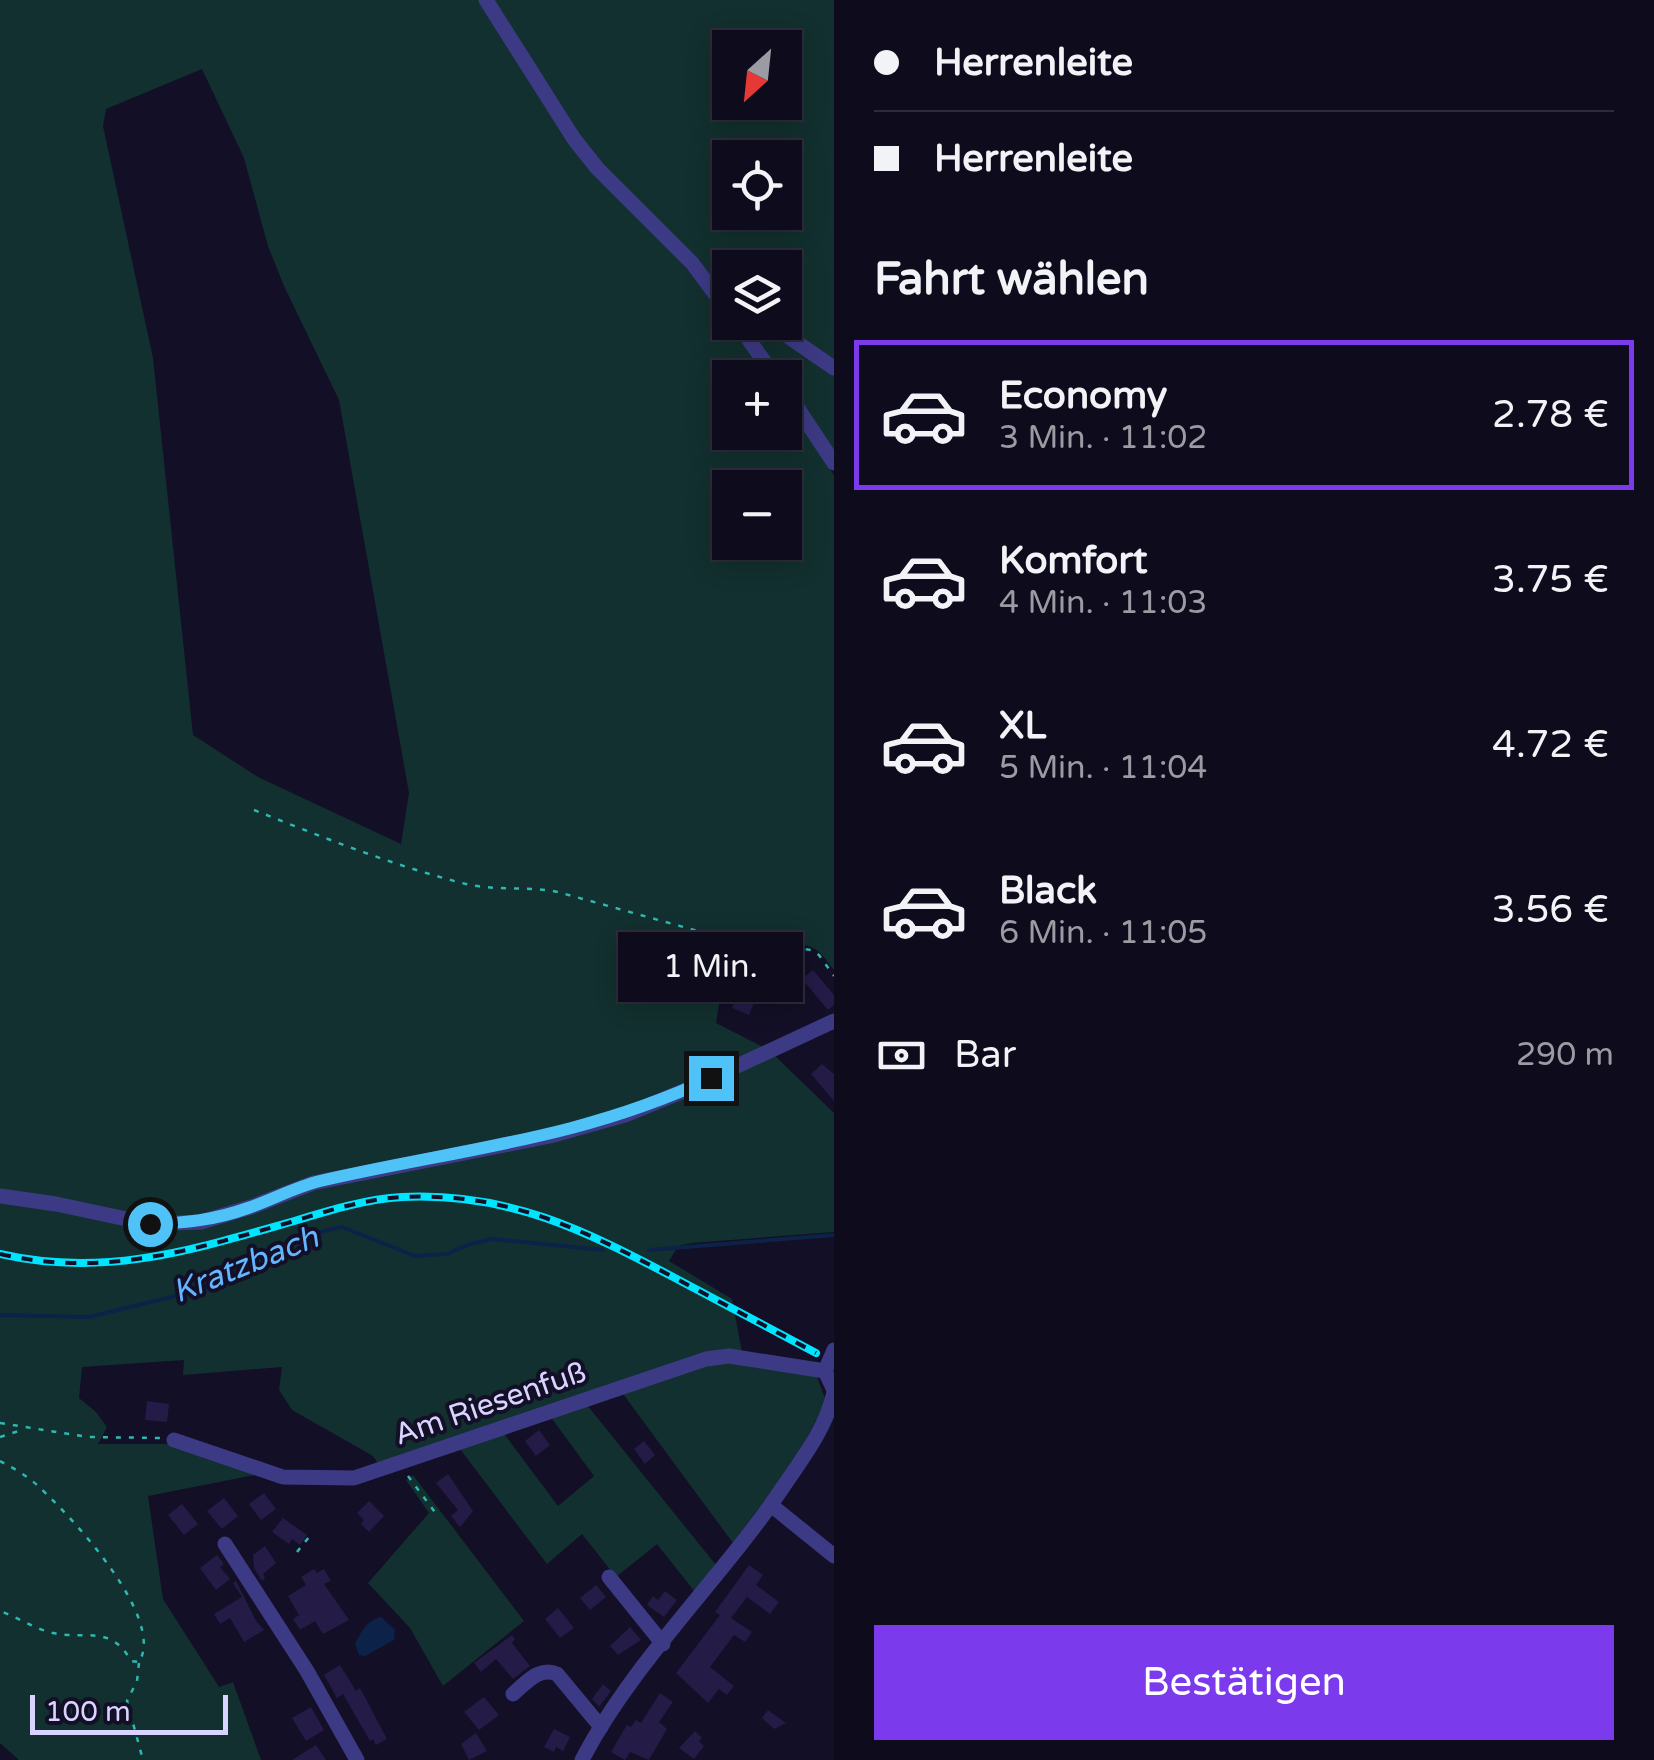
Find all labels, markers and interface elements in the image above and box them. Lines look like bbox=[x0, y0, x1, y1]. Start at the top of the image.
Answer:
north arrow bbox=[712, 30, 802, 120]
map controls bbox=[712, 30, 802, 560]
text: Herrenleite bbox=[934, 40, 1133, 86]
text: Herrenleite bbox=[934, 136, 1133, 182]
button: locate bbox=[712, 140, 802, 230]
button: layers bbox=[712, 250, 802, 340]
text: Fahrt wählen bbox=[874, 253, 1149, 307]
button: + bbox=[712, 360, 802, 450]
icon: car bbox=[879, 370, 969, 460]
text: Economy bbox=[999, 373, 1167, 419]
text: 2.78 € bbox=[1492, 392, 1609, 438]
text: 3 Min. · 11:02 bbox=[999, 419, 1207, 457]
button: − bbox=[712, 470, 802, 560]
icon: car bbox=[879, 535, 969, 625]
text: Komfort bbox=[999, 538, 1148, 584]
text: 3.75 € bbox=[1492, 557, 1609, 603]
text: 4 Min. · 11:03 bbox=[999, 584, 1207, 622]
icon: car bbox=[879, 700, 969, 790]
text: XL bbox=[999, 703, 1046, 749]
text: 4.72 € bbox=[1492, 722, 1609, 768]
text: 5 Min. · 11:04 bbox=[999, 749, 1207, 787]
icon: car bbox=[879, 865, 969, 955]
text: Black bbox=[999, 868, 1097, 914]
text: 3.56 € bbox=[1492, 887, 1609, 933]
text: 6 Min. · 11:05 bbox=[999, 914, 1207, 952]
callout: 1 Min. bbox=[618, 933, 804, 1003]
text: 1 Min. bbox=[663, 948, 758, 986]
icon: cash bbox=[874, 1028, 929, 1083]
text: Bar bbox=[954, 1032, 1016, 1078]
text: 290 m bbox=[1516, 1036, 1614, 1074]
route end bbox=[689, 1056, 734, 1101]
route start bbox=[128, 1202, 173, 1247]
water label: Kratzbach bbox=[167, 1218, 325, 1311]
street label: Am Riesenfuß bbox=[389, 1353, 591, 1454]
button: Bestätigen bbox=[874, 1625, 1614, 1740]
scale bar bbox=[30, 1690, 228, 1734]
text: 100 m bbox=[45, 1695, 131, 1729]

